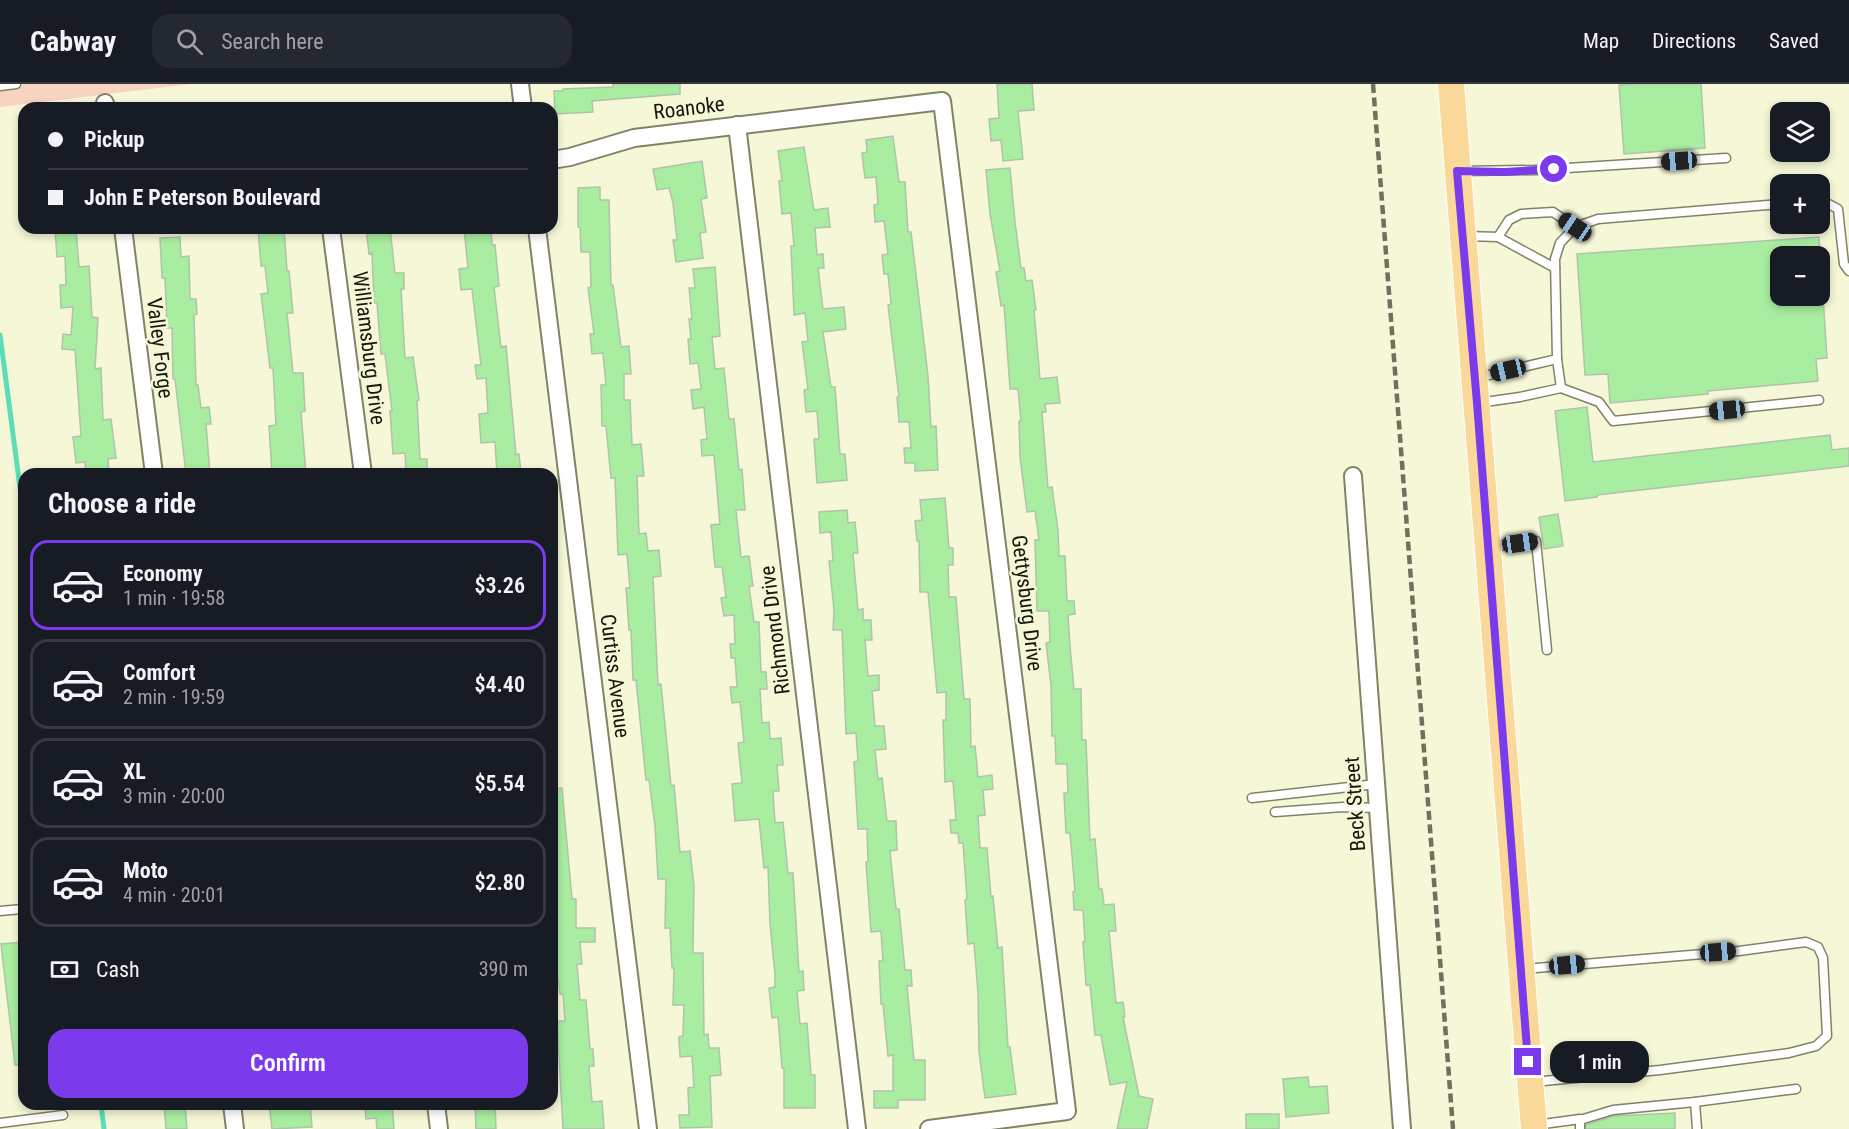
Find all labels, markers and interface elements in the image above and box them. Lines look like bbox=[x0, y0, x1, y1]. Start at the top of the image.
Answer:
search box bbox=[152, 14, 572, 68]
text: Cabway bbox=[30, 25, 116, 58]
icon: search bbox=[173, 25, 206, 58]
text: Search here bbox=[221, 29, 324, 54]
text: Map bbox=[1583, 29, 1619, 53]
text: Directions bbox=[1652, 29, 1736, 53]
text: Saved bbox=[1769, 29, 1819, 53]
street label: Roanoke bbox=[652, 92, 726, 124]
map controls bbox=[1770, 102, 1830, 306]
button: layers bbox=[1770, 102, 1830, 162]
text: Pickup bbox=[84, 127, 144, 152]
car bbox=[1660, 151, 1698, 171]
route start bbox=[1540, 155, 1567, 182]
button: + bbox=[1770, 174, 1830, 234]
text: John E Peterson Boulevard bbox=[84, 185, 321, 210]
car bbox=[1555, 209, 1595, 245]
button: − bbox=[1770, 246, 1830, 306]
street label: Williamsburg Drive bbox=[348, 270, 390, 426]
street label: Valley Forge bbox=[142, 296, 178, 400]
car bbox=[1488, 357, 1528, 383]
car bbox=[1708, 399, 1746, 421]
text: Choose a ride bbox=[48, 488, 196, 520]
car bbox=[1501, 532, 1539, 554]
street label: Gettysburg Drive bbox=[1007, 534, 1047, 672]
icon: car bbox=[51, 558, 105, 612]
text: Economy bbox=[123, 561, 203, 586]
street label: Richmond Drive bbox=[755, 564, 795, 696]
text: $3.26 bbox=[474, 573, 525, 598]
text: 1 min · 19:58 bbox=[123, 586, 225, 610]
street label: Curtiss Avenue bbox=[596, 613, 635, 739]
icon: car bbox=[51, 657, 105, 711]
text: Comfort bbox=[123, 660, 196, 685]
text: $4.40 bbox=[474, 672, 525, 697]
text: 2 min · 19:59 bbox=[123, 685, 225, 709]
icon: car bbox=[51, 756, 105, 810]
street label: Beck Street bbox=[1340, 756, 1370, 852]
text: XL bbox=[123, 759, 146, 784]
text: $5.54 bbox=[474, 771, 525, 796]
text: 3 min · 20:00 bbox=[123, 784, 225, 808]
icon: car bbox=[51, 855, 105, 909]
text: Moto bbox=[123, 858, 168, 883]
text: $2.80 bbox=[474, 870, 525, 895]
text: 4 min · 20:01 bbox=[123, 883, 225, 907]
car bbox=[1699, 942, 1737, 962]
icon: cash bbox=[48, 953, 81, 986]
car bbox=[1548, 954, 1586, 976]
text: Cash bbox=[96, 957, 140, 982]
text: 390 m bbox=[479, 957, 528, 981]
button: Confirm bbox=[48, 1029, 528, 1098]
callout: 1 min bbox=[1549, 1041, 1648, 1083]
route end bbox=[1514, 1048, 1541, 1075]
text: 1 min bbox=[1577, 1050, 1622, 1074]

